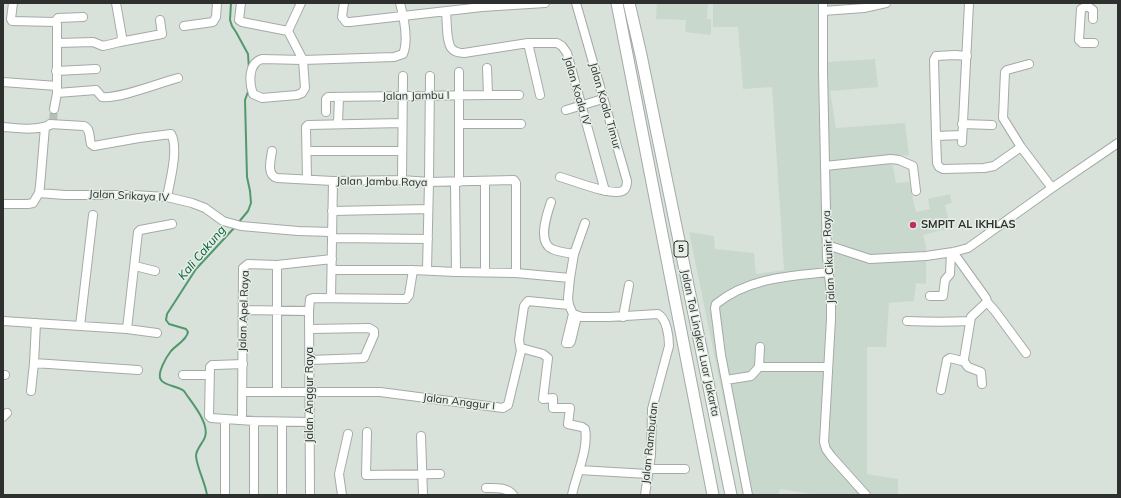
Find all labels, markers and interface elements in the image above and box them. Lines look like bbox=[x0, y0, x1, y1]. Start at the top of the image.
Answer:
street label: Jalan Koala IV bbox=[561, 55, 593, 127]
street label: Jalan Koala Timur bbox=[586, 61, 624, 151]
street label: Jalan Jambu I bbox=[382, 89, 450, 103]
street label: Jalan Jambu Raya bbox=[336, 175, 428, 189]
street label: Jalan Srikaya IV bbox=[89, 187, 169, 205]
street label: Jalan Cikunir Raya bbox=[820, 210, 838, 304]
place label: SMPIT AL IKHLAS bbox=[921, 218, 1016, 232]
marker: SMPIT AL IKHLAS bbox=[908, 220, 918, 230]
water label: Kali Cakung bbox=[175, 223, 229, 283]
road number: 5 bbox=[674, 241, 688, 257]
street label: Jalan Tol Lingkar Luar Jakarta bbox=[678, 268, 722, 418]
street label: Jalan Apel Raya bbox=[236, 270, 252, 352]
street label: Jalan Anggur Raya bbox=[303, 347, 317, 443]
street label: Jalan Anggur I bbox=[422, 391, 496, 413]
street label: Jalan Rambutan bbox=[639, 401, 661, 485]

